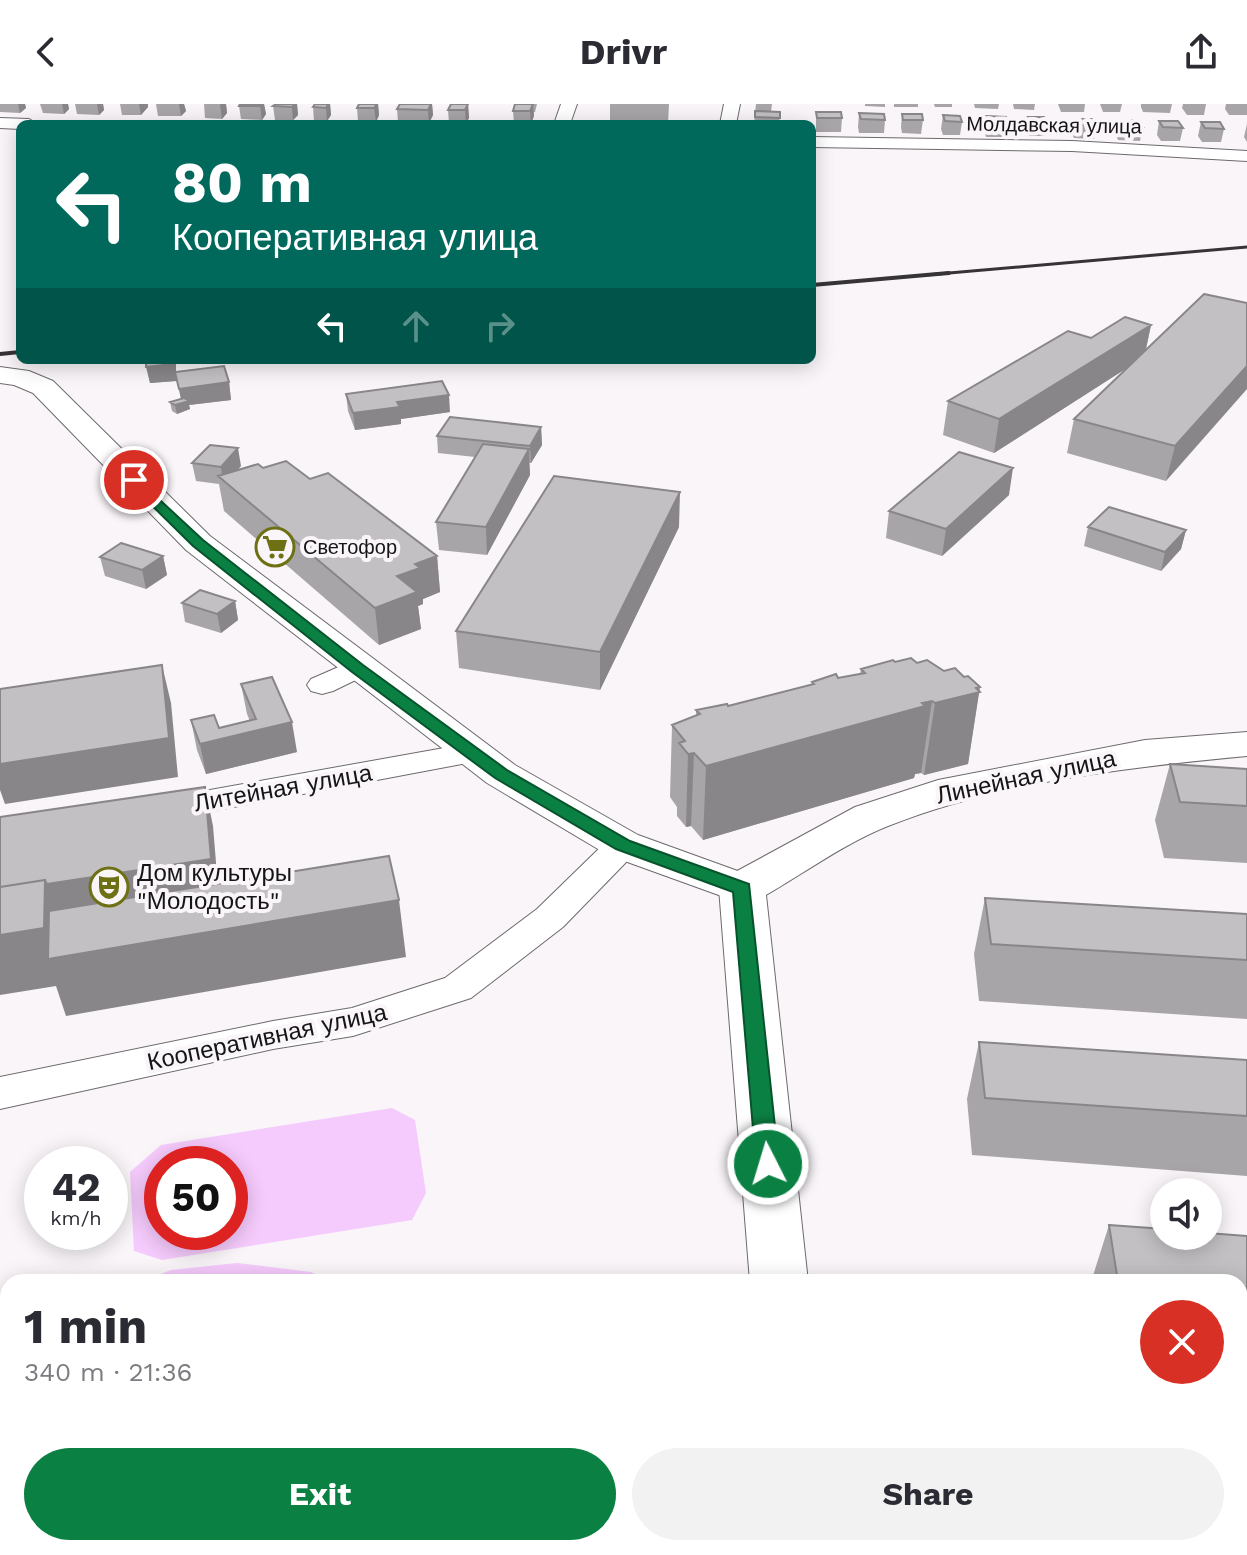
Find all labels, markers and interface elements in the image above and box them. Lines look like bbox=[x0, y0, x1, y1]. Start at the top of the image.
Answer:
icon: back bbox=[24, 30, 68, 74]
icon: share bbox=[1179, 30, 1223, 74]
text: Drivr bbox=[580, 31, 667, 73]
street label: Молдавская улица bbox=[966, 111, 1143, 139]
text: 80 m bbox=[172, 150, 312, 216]
icon: left bbox=[40, 152, 144, 256]
text: Кооперативная улица bbox=[172, 217, 538, 259]
icon: left bbox=[310, 304, 354, 348]
icon: ahead bbox=[394, 304, 438, 348]
icon: right bbox=[478, 304, 522, 348]
pin bbox=[100, 446, 168, 514]
icon: arrive bbox=[112, 458, 156, 502]
supermarket icon: Светофор bbox=[254, 526, 296, 568]
place label: Светофор bbox=[303, 535, 397, 559]
street label: Линейная улица bbox=[934, 744, 1119, 810]
street label: Литейная улица bbox=[192, 758, 375, 817]
place label: Дом культуры "Молодость" bbox=[137, 859, 292, 915]
theatre icon: Дом культуры "Молодость" bbox=[88, 866, 130, 908]
street label: Кооперативная улица bbox=[145, 998, 390, 1076]
position arrow bbox=[726, 1122, 810, 1206]
speed limit sign: 50 bbox=[144, 1146, 248, 1250]
text: 42 bbox=[51, 1164, 101, 1211]
map controls bbox=[1150, 1178, 1222, 1250]
button: sound bbox=[1150, 1178, 1222, 1250]
text: km/h bbox=[50, 1206, 102, 1230]
text: 1 min bbox=[24, 1298, 147, 1355]
button: close bbox=[1140, 1300, 1224, 1384]
text: 340 m · 21:36 bbox=[24, 1357, 192, 1387]
button: Exit bbox=[24, 1448, 616, 1540]
button: Share bbox=[632, 1448, 1224, 1540]

